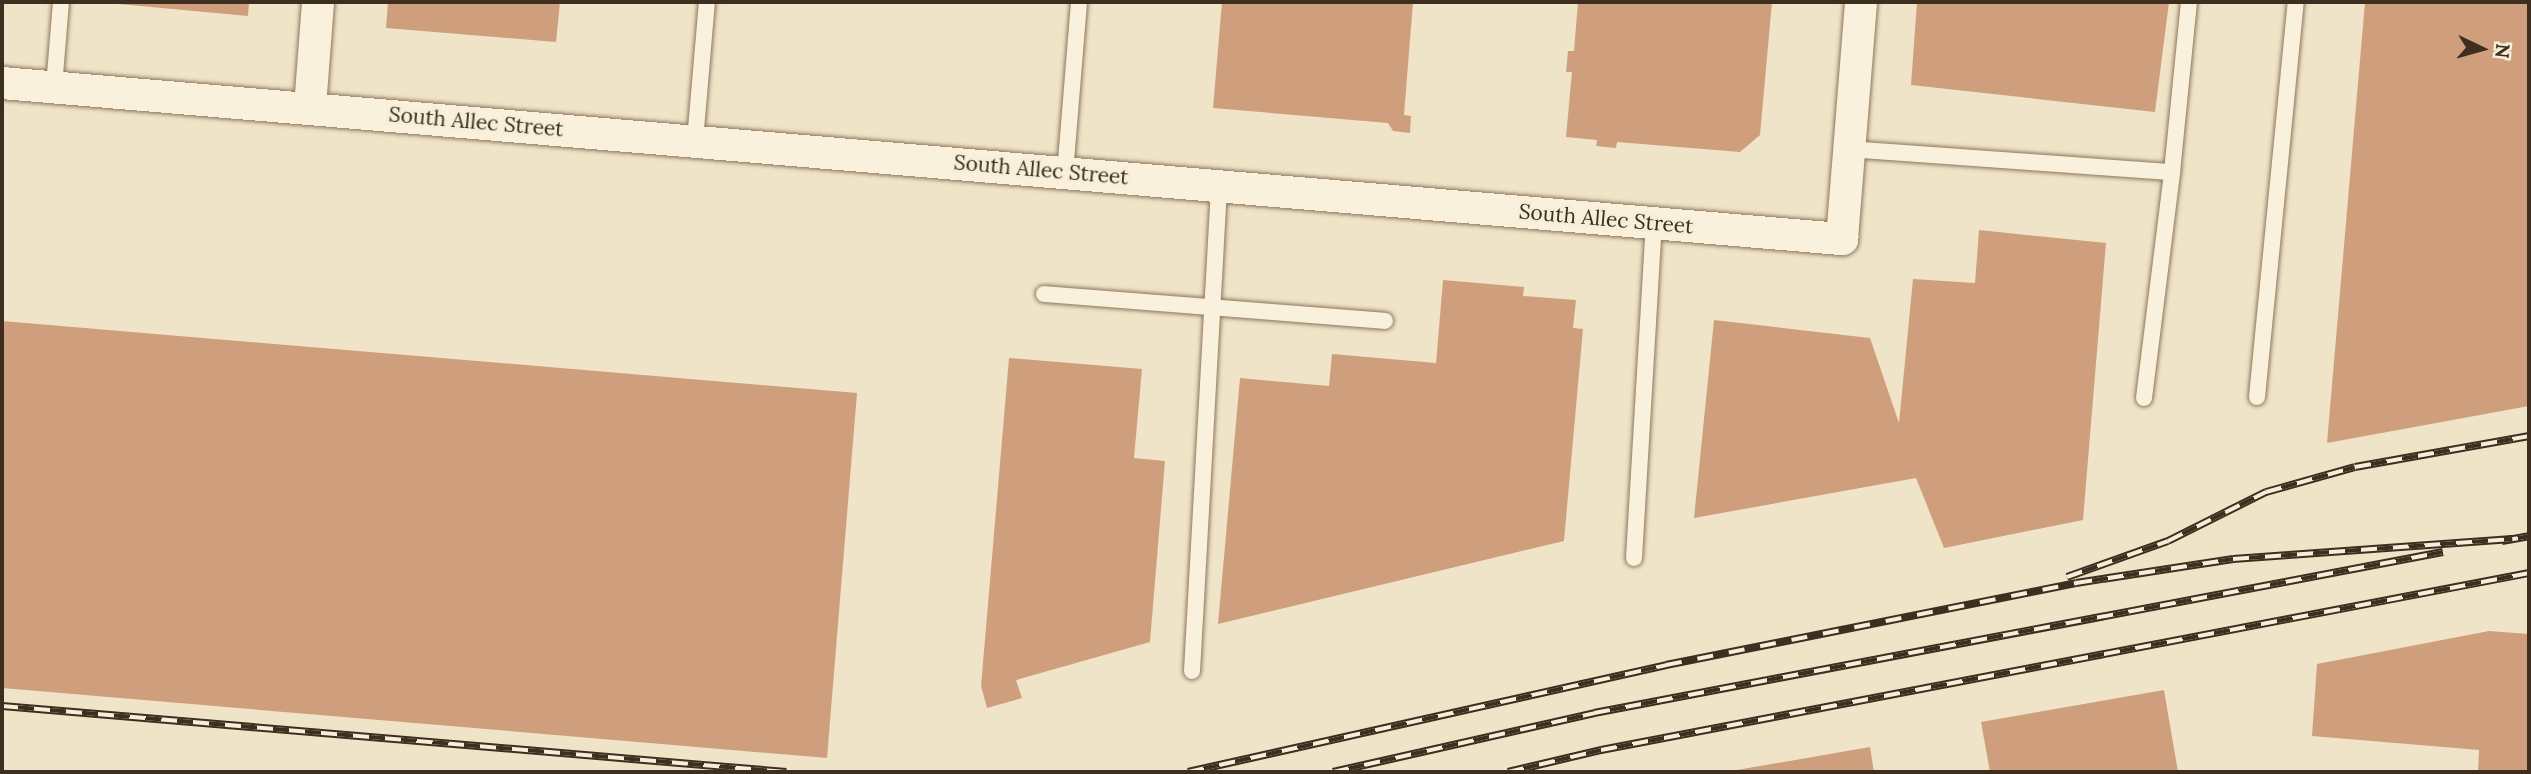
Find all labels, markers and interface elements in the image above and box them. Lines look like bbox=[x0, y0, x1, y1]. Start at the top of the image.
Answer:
north arrow bbox=[2447, 14, 2517, 84]
text: N bbox=[2490, 42, 2516, 59]
street label: South Allec Street bbox=[388, 102, 564, 142]
street label: South Allec Street bbox=[953, 150, 1129, 190]
street label: South Allec Street bbox=[1518, 199, 1694, 239]

